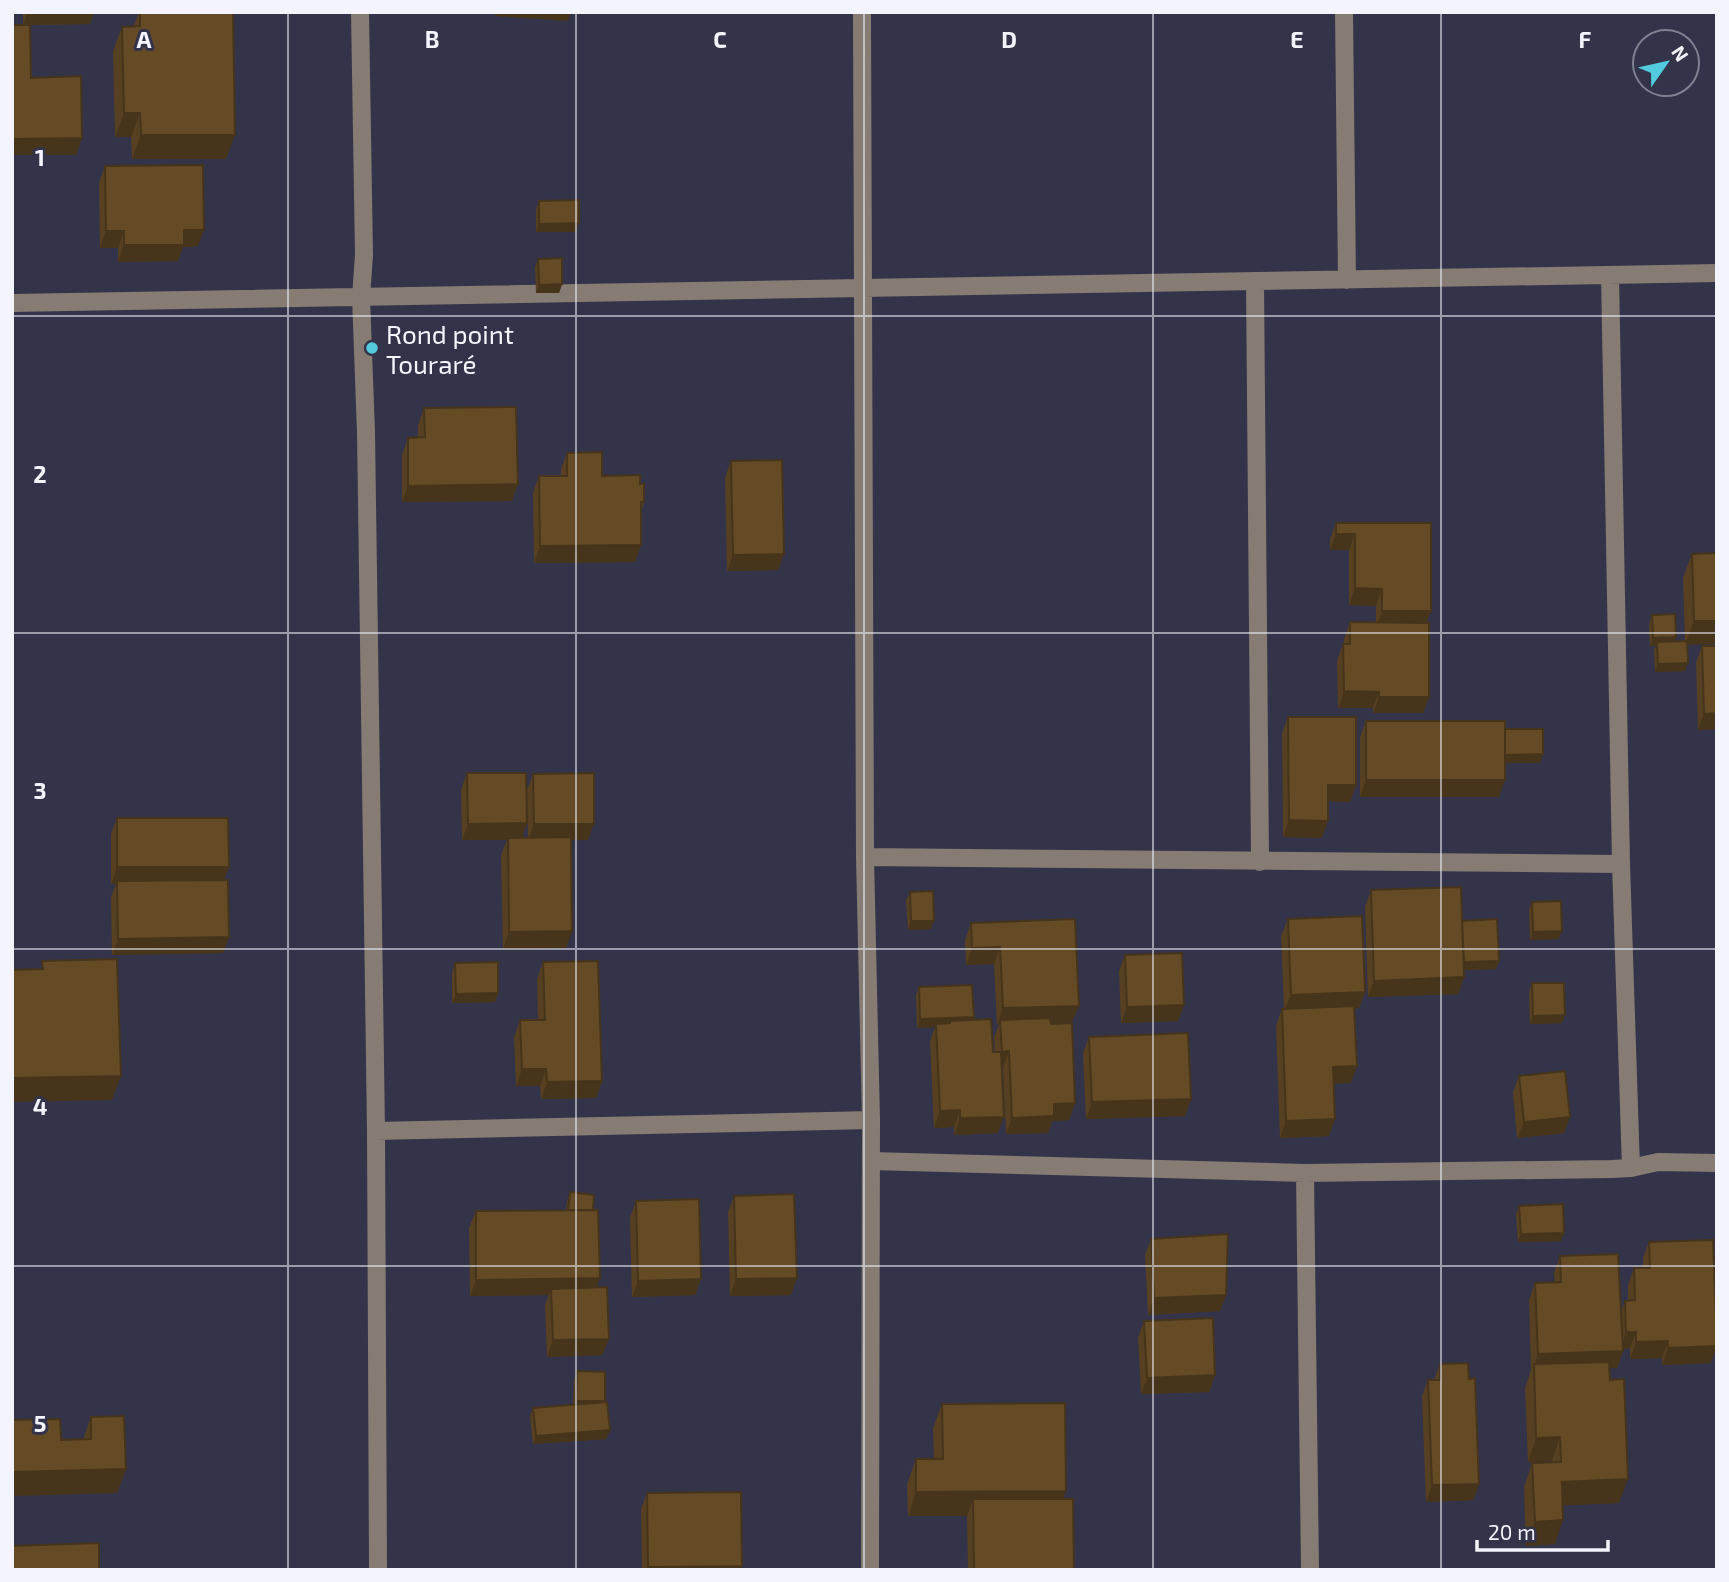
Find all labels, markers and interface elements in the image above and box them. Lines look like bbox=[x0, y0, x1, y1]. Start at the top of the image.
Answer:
text: A bbox=[136, 25, 152, 53]
text: B bbox=[425, 25, 439, 53]
text: C bbox=[713, 25, 727, 53]
text: D bbox=[1001, 25, 1017, 53]
text: E bbox=[1290, 25, 1304, 53]
text: F bbox=[1579, 25, 1592, 53]
north arrow bbox=[1631, 28, 1701, 98]
text: N bbox=[1667, 41, 1694, 65]
text: 1 bbox=[35, 143, 45, 171]
place label: Rond point Touraré bbox=[386, 318, 514, 379]
marker: Rond point Touraré bbox=[364, 340, 380, 356]
text: 2 bbox=[33, 460, 47, 488]
text: 3 bbox=[33, 776, 47, 804]
text: 4 bbox=[33, 1092, 47, 1120]
text: 5 bbox=[34, 1409, 46, 1437]
scale bar bbox=[1477, 1508, 1608, 1552]
text: 20 m bbox=[1488, 1519, 1536, 1544]

